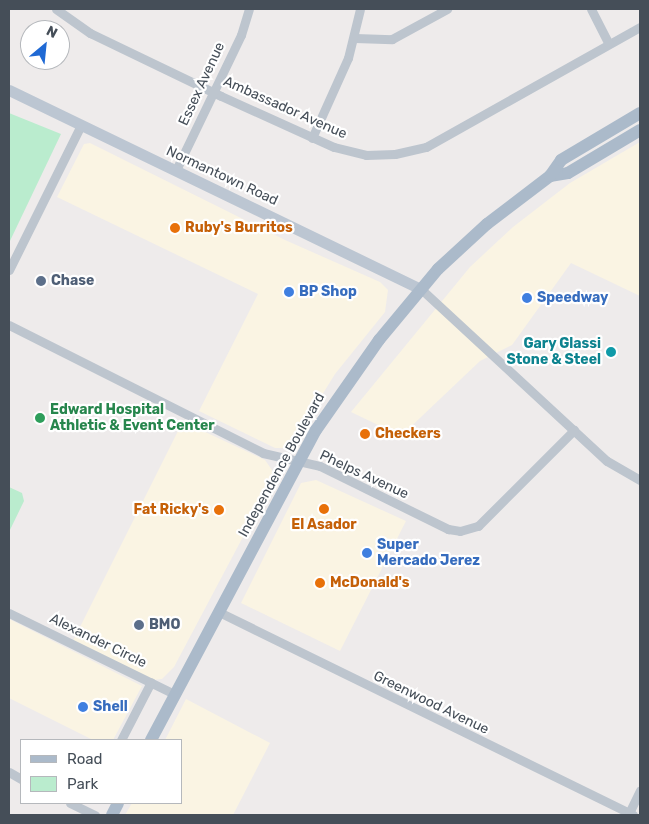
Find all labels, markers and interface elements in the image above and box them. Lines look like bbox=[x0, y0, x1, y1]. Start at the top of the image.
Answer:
north arrow bbox=[20, 20, 70, 70]
text: N bbox=[43, 22, 60, 42]
street label: Essex Avenue bbox=[175, 39, 229, 129]
street label: Ambassador Avenue bbox=[220, 73, 350, 143]
street label: Normantown Road bbox=[163, 143, 281, 209]
place label: Ruby's Burritos bbox=[185, 220, 293, 236]
marker: Ruby's Burritos bbox=[169, 222, 181, 234]
place label: Chase bbox=[51, 273, 94, 289]
marker: Chase bbox=[35, 275, 47, 287]
place label: BP Shop bbox=[299, 284, 357, 300]
marker: BP Shop bbox=[283, 286, 295, 298]
place label: Speedway bbox=[537, 290, 608, 306]
marker: Speedway bbox=[521, 292, 533, 304]
place label: Gary Glassi Stone & Steel bbox=[507, 336, 601, 368]
marker: Gary Glassi Stone & Steel bbox=[605, 346, 617, 358]
street label: Independence Boulevard bbox=[235, 390, 329, 540]
place label: Edward Hospital Athletic & Event Center bbox=[50, 402, 215, 434]
marker: Edward Hospital Athletic & Event Center bbox=[34, 412, 46, 424]
place label: Checkers bbox=[375, 426, 441, 442]
marker: Checkers bbox=[359, 428, 371, 440]
street label: Phelps Avenue bbox=[317, 447, 411, 503]
place label: Fat Ricky's bbox=[134, 502, 209, 518]
marker: El Asador bbox=[318, 503, 330, 515]
marker: Fat Ricky's bbox=[213, 504, 225, 516]
place label: El Asador bbox=[291, 517, 357, 533]
place label: Super Mercado Jerez bbox=[377, 537, 480, 570]
marker: Super Mercado Jerez bbox=[361, 547, 373, 559]
place label: McDonald's bbox=[330, 575, 409, 591]
marker: McDonald's bbox=[314, 577, 326, 589]
street label: Alexander Circle bbox=[47, 610, 149, 672]
place label: BMO bbox=[149, 617, 180, 633]
marker: BMO bbox=[133, 619, 145, 631]
street label: Greenwood Avenue bbox=[370, 668, 492, 738]
place label: Shell bbox=[93, 699, 128, 715]
marker: Shell bbox=[77, 701, 89, 713]
legend bbox=[20, 739, 182, 804]
text: Road bbox=[67, 750, 103, 768]
text: Park bbox=[67, 775, 98, 793]

